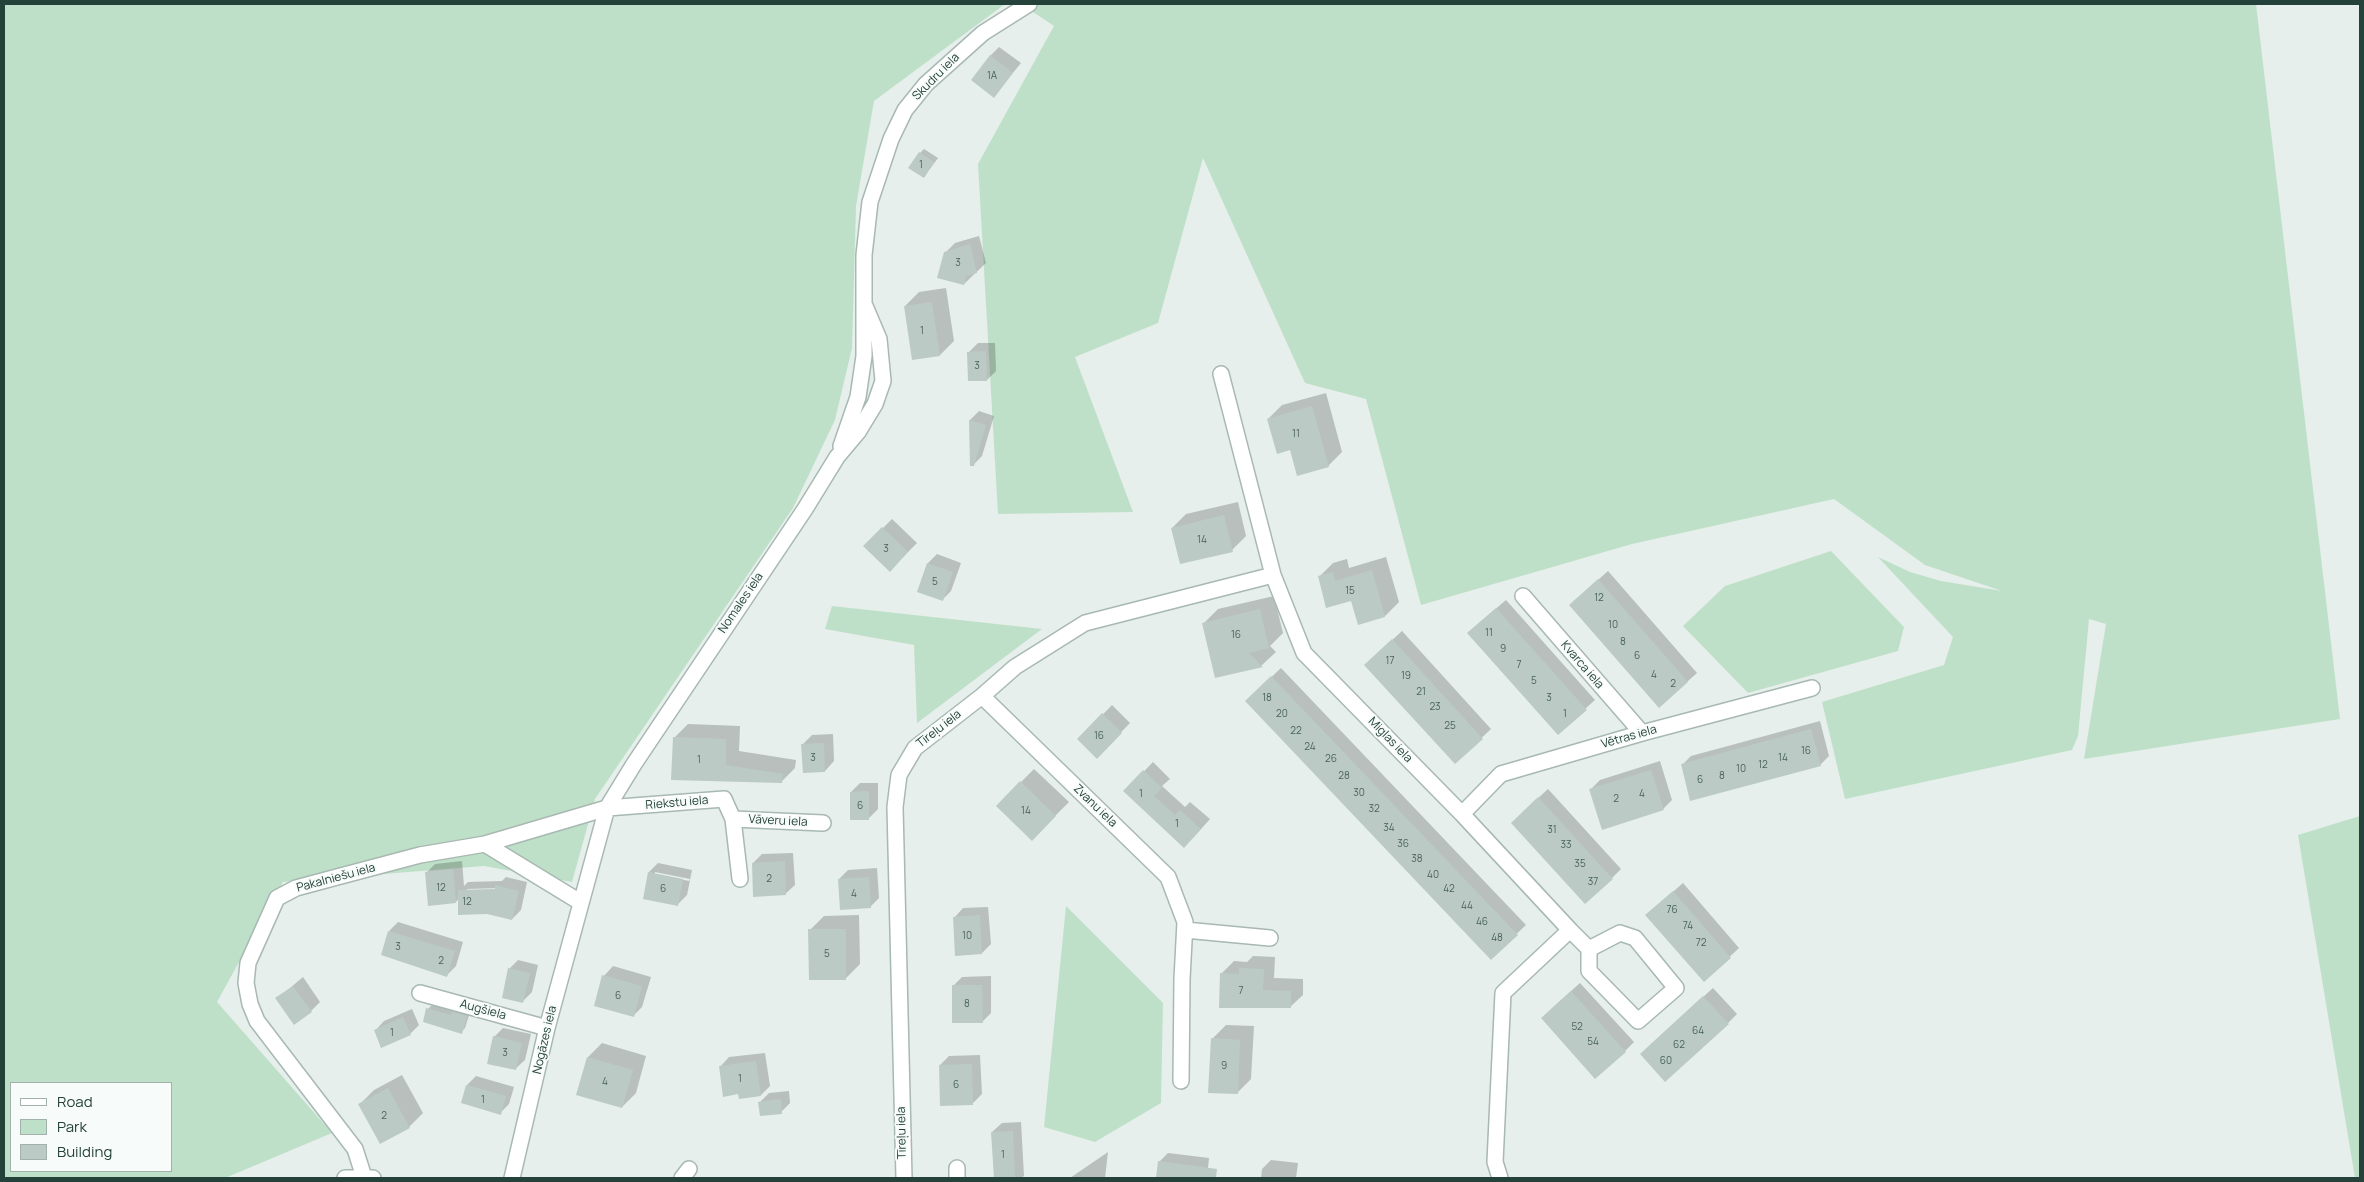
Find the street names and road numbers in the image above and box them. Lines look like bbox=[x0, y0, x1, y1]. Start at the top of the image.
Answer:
street label: Skudru iela bbox=[909, 50, 963, 104]
street label: Nomales iela bbox=[715, 570, 767, 636]
street label: Kvarca iela bbox=[1557, 638, 1607, 692]
street label: Tīreļu iela bbox=[914, 707, 964, 751]
street label: Miglas iela bbox=[1365, 714, 1415, 766]
street label: Vētras iela bbox=[1599, 722, 1659, 752]
street label: Zvanu iela bbox=[1070, 782, 1120, 830]
street label: Riekstu iela bbox=[645, 793, 709, 813]
street label: Vāveru iela bbox=[748, 812, 808, 830]
street label: Pakalniešu iela bbox=[295, 861, 377, 895]
street label: Augšiela bbox=[458, 997, 508, 1023]
street label: Nogāzes iela bbox=[530, 1004, 560, 1076]
street label: Tīreļu iela bbox=[894, 1106, 910, 1160]

